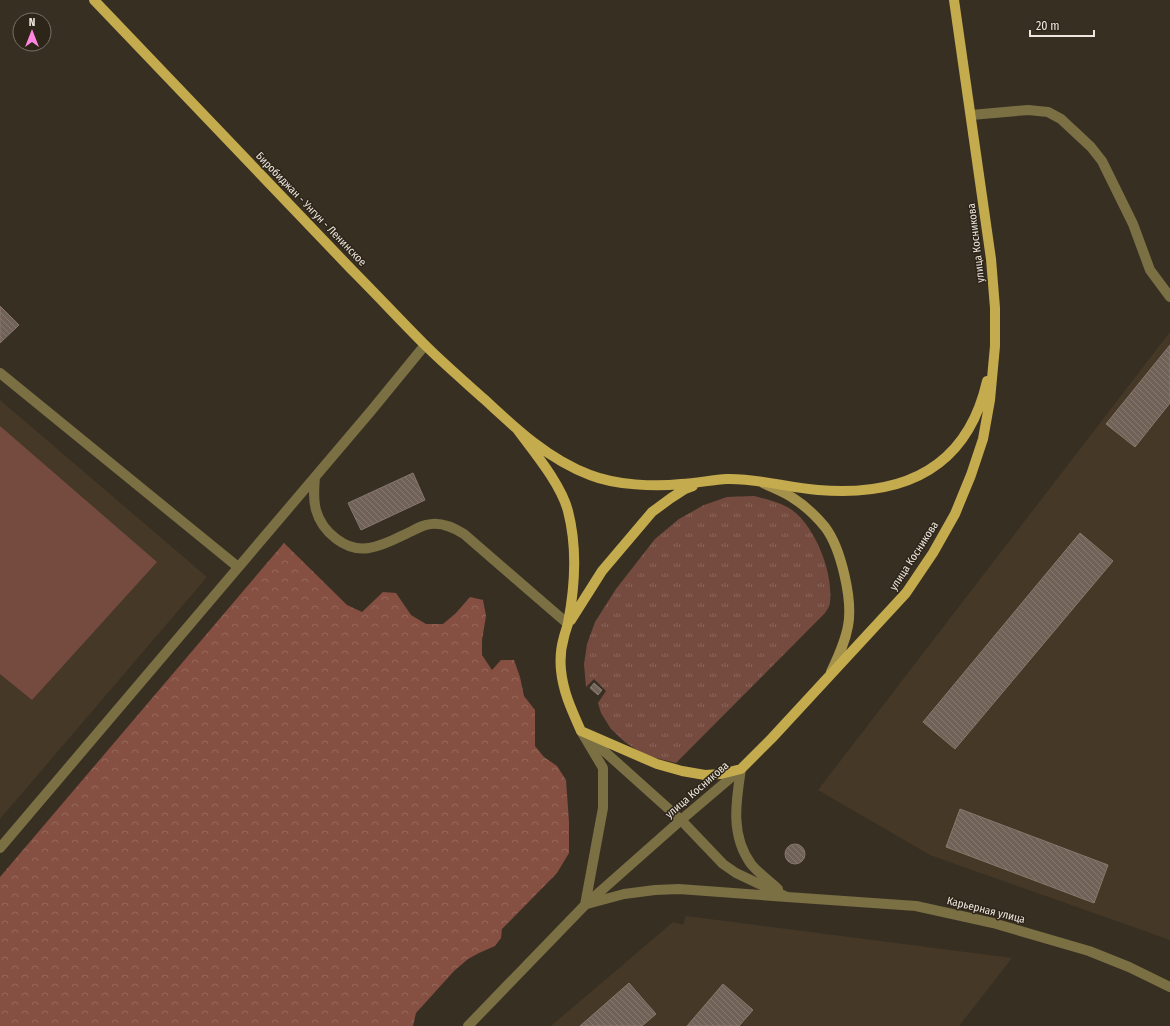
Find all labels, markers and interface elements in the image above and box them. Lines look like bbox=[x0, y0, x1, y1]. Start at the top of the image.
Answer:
north arrow bbox=[12, 12, 52, 52]
scale bar bbox=[1030, 12, 1094, 38]
text: N bbox=[29, 16, 35, 29]
text: 20 m bbox=[1036, 19, 1060, 33]
street label: Биробиджан - Унгун - Ленинское bbox=[253, 149, 369, 269]
street label: улица Косникова bbox=[965, 203, 987, 283]
street label: улица Косникова bbox=[887, 519, 941, 593]
street label: улица Косникова bbox=[663, 759, 731, 821]
street label: Карьерная улица bbox=[945, 894, 1027, 926]

